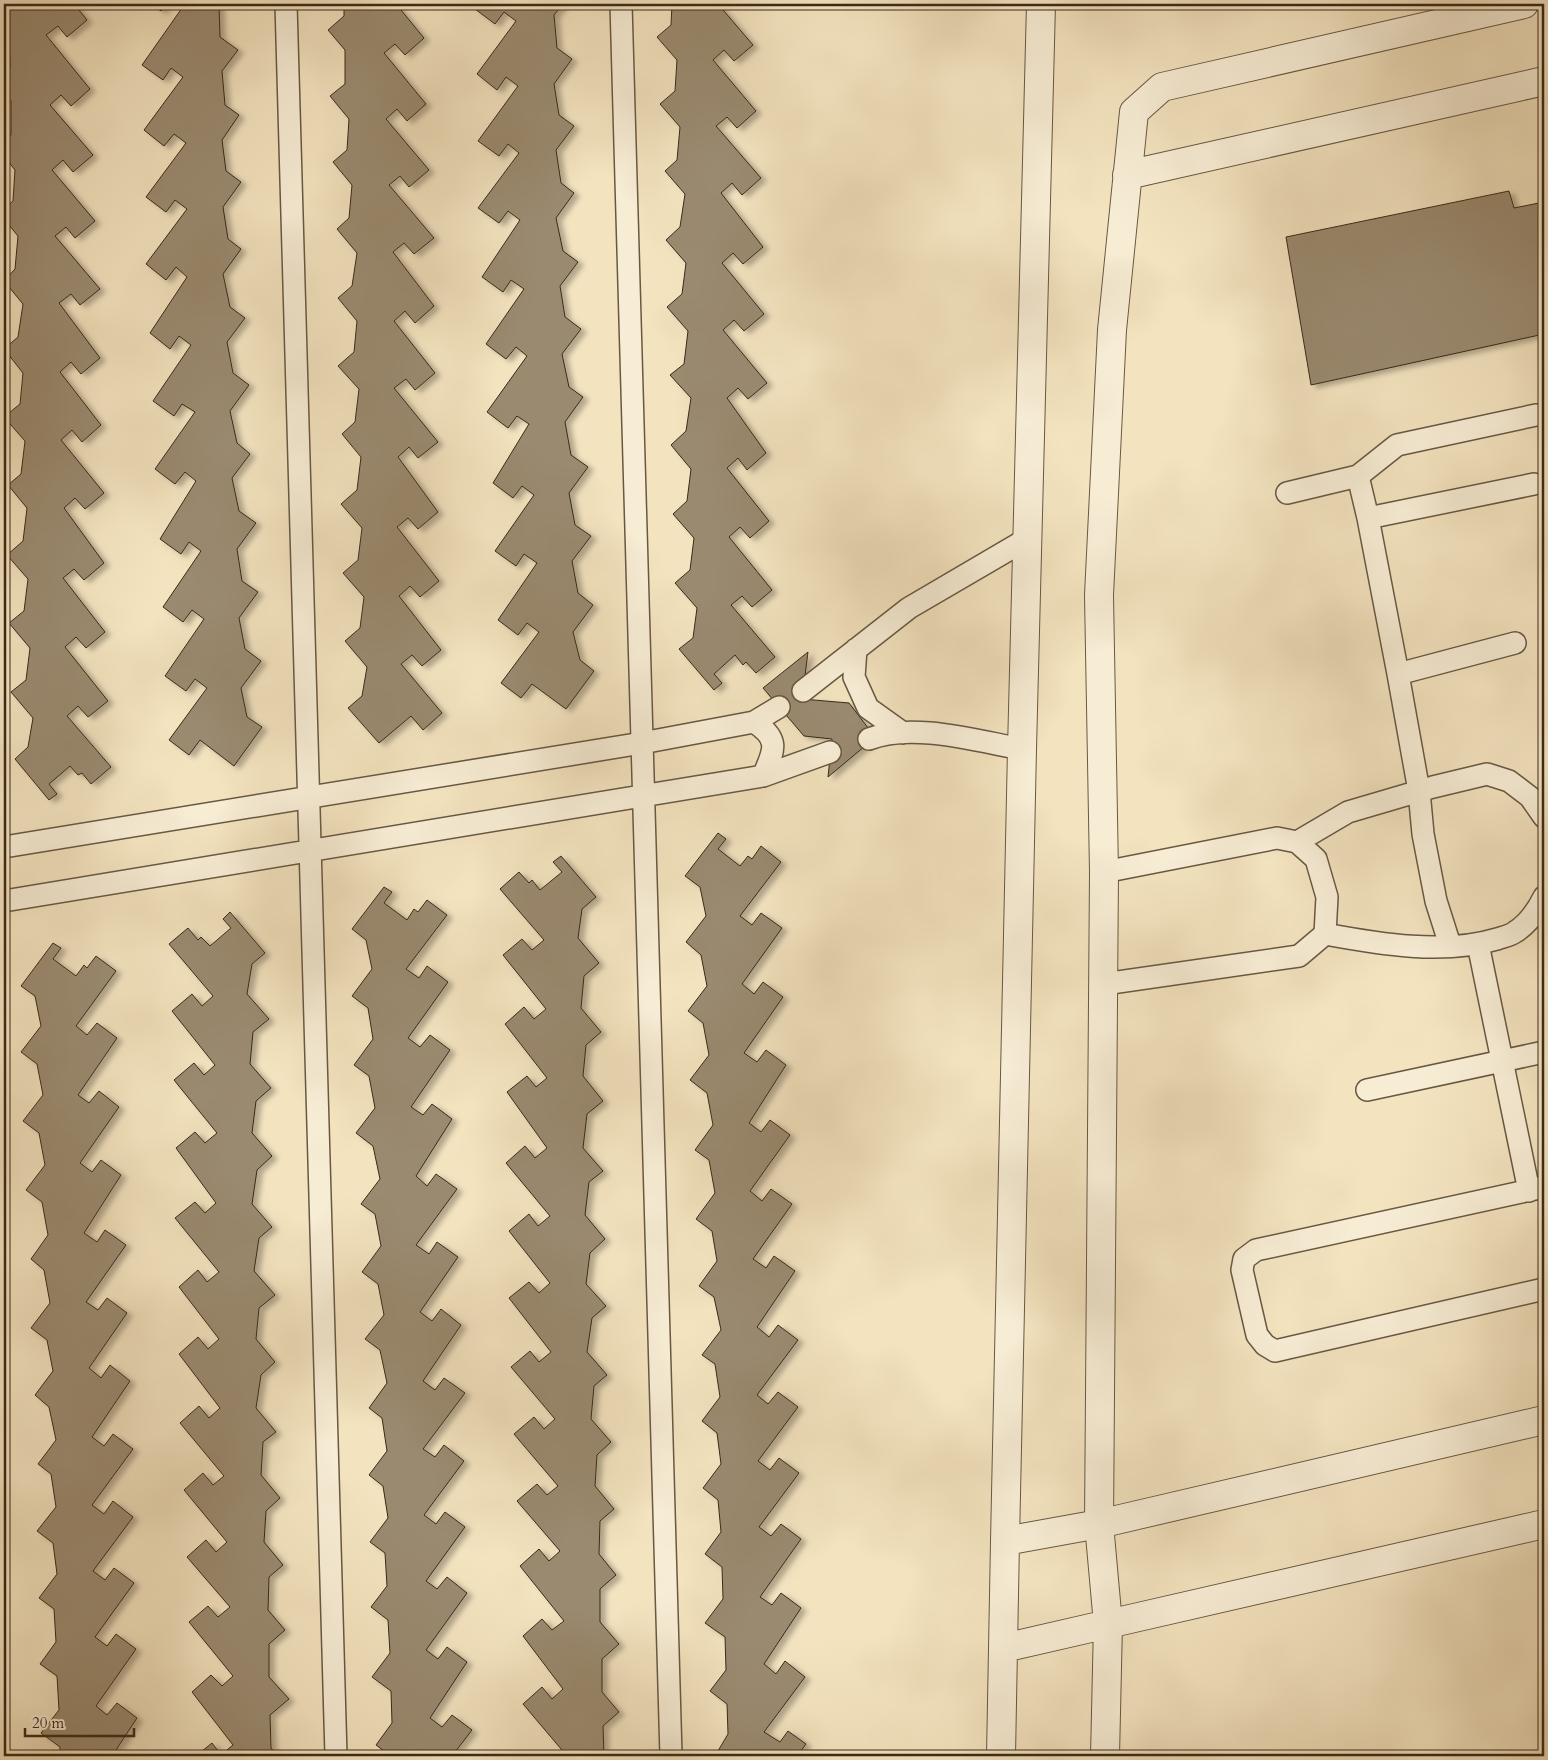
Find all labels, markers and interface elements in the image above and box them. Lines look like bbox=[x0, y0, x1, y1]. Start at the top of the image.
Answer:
scale bar bbox=[25, 1705, 134, 1737]
text: 20 m bbox=[32, 1713, 64, 1733]

